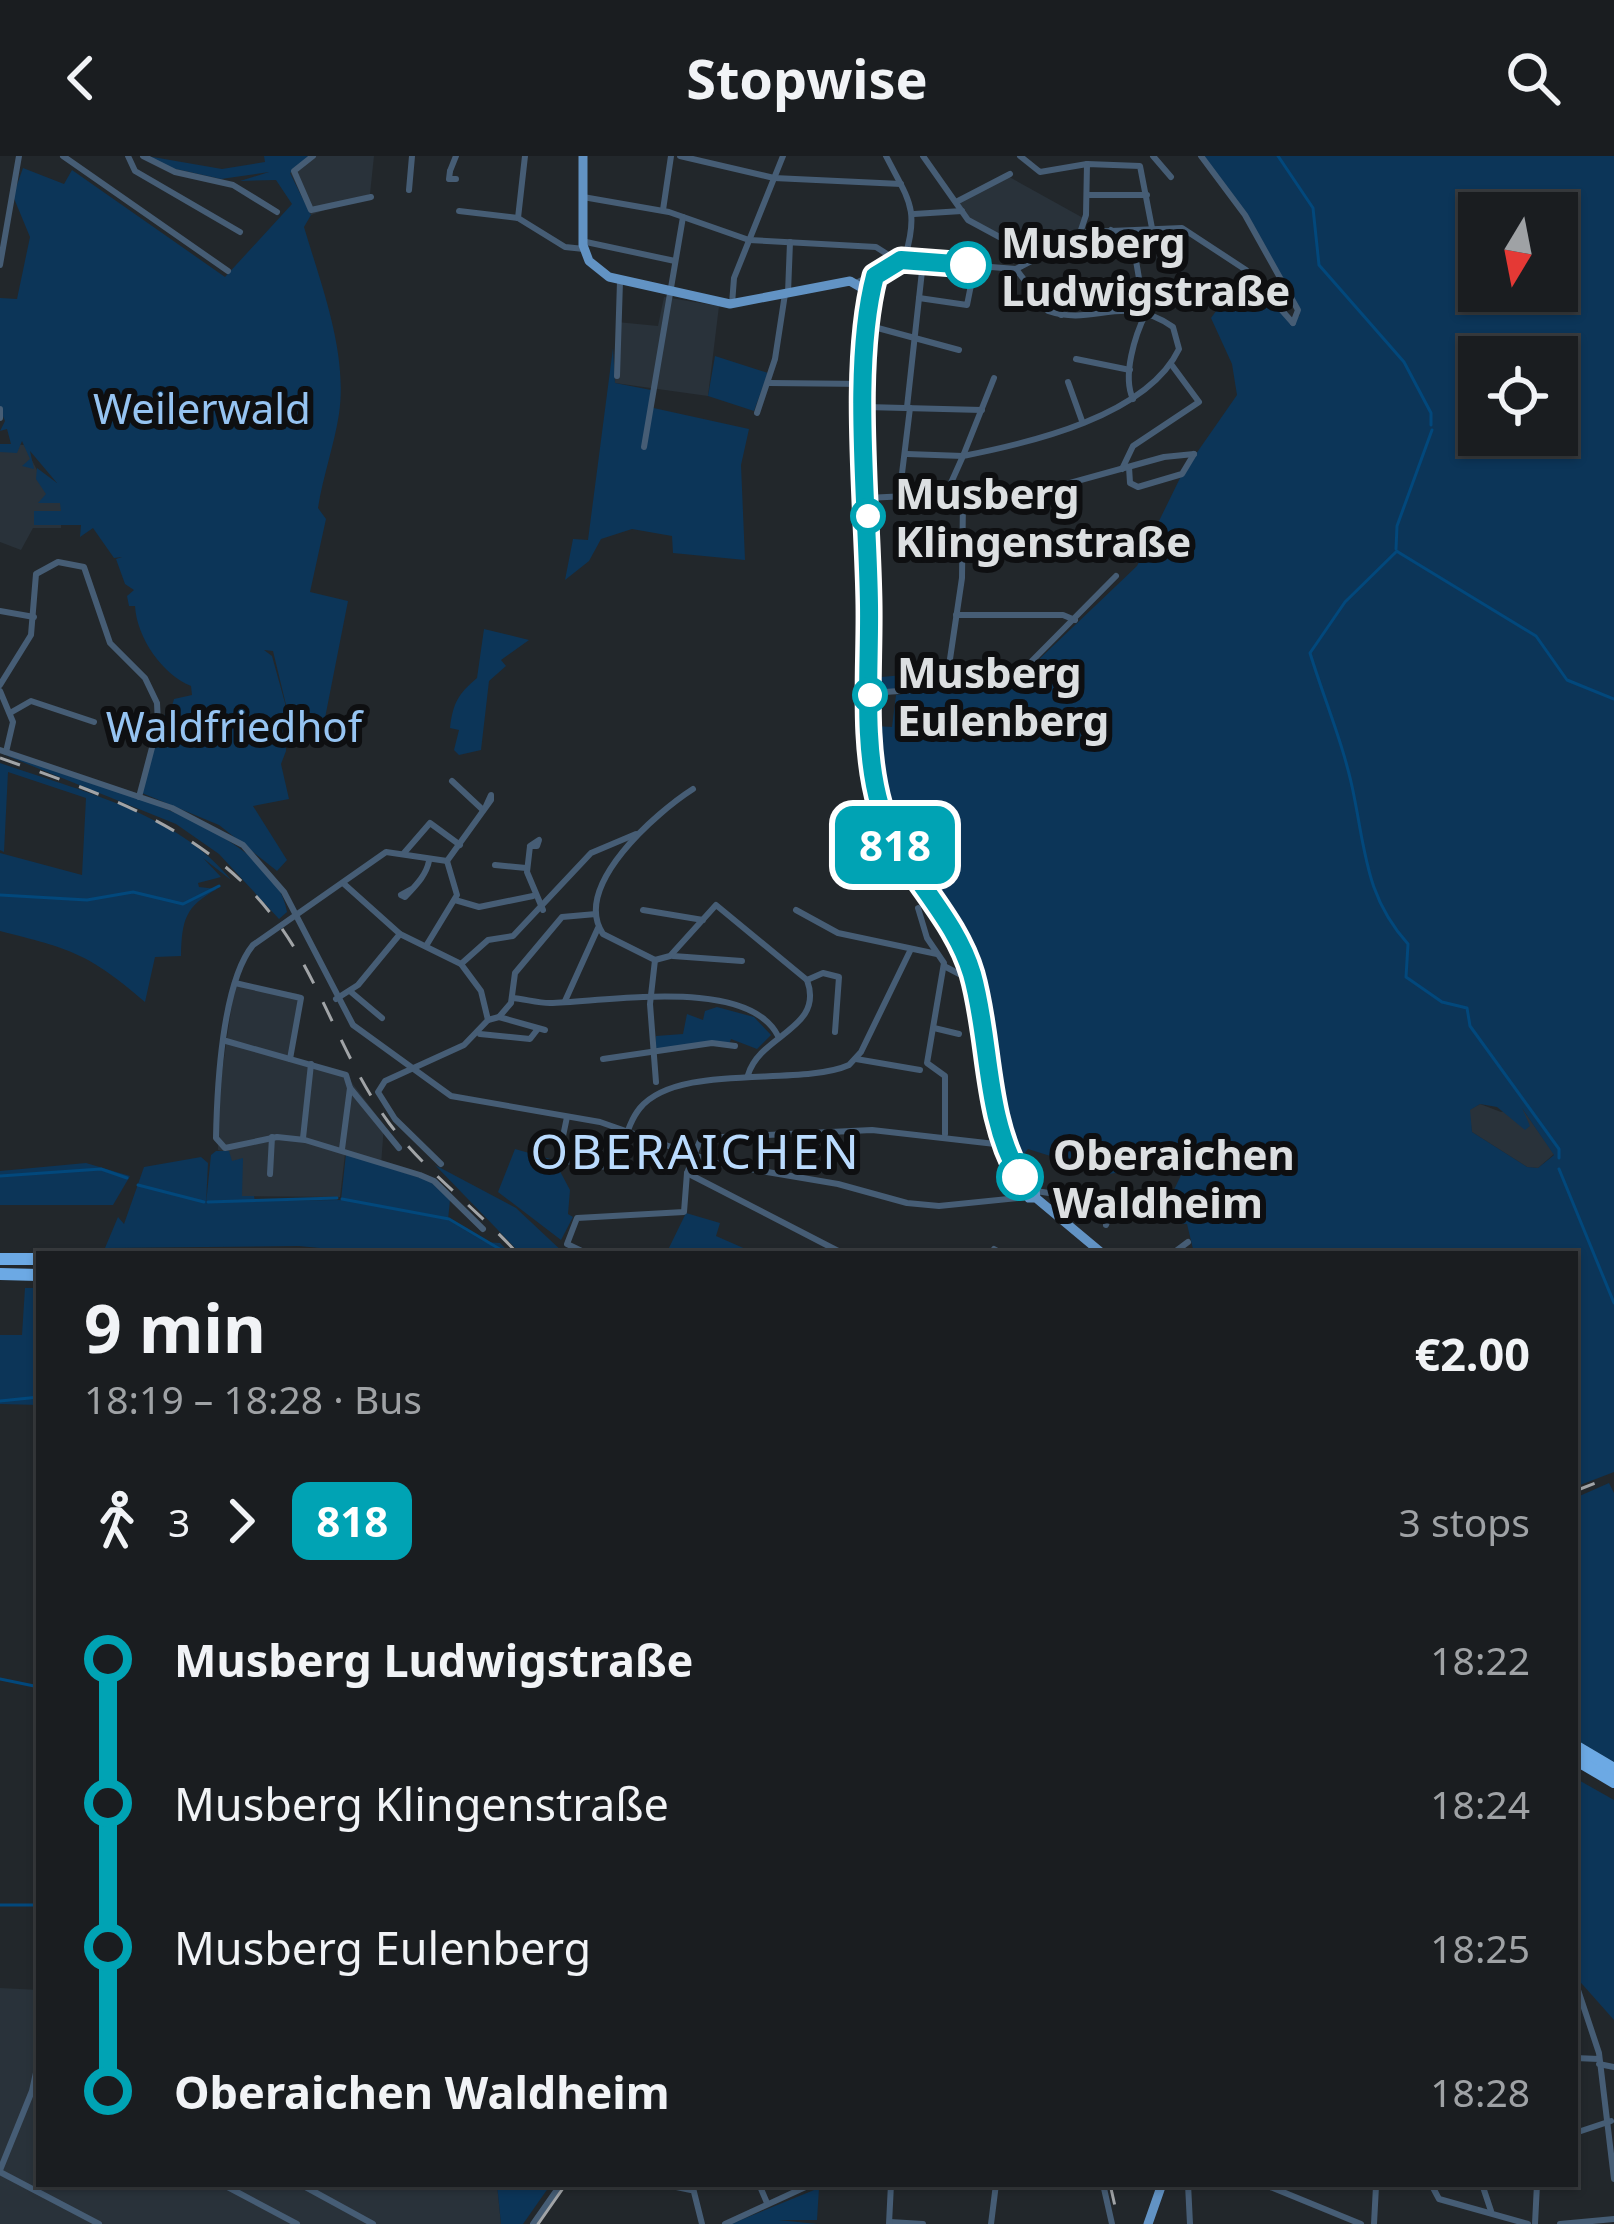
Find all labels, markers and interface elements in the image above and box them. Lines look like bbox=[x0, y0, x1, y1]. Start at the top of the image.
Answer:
text: Stopwise bbox=[686, 41, 928, 115]
icon: back bbox=[48, 45, 114, 111]
icon: search bbox=[1500, 45, 1566, 111]
north arrow bbox=[1458, 192, 1578, 312]
map controls bbox=[1458, 192, 1578, 456]
place label: Musberg Ludwigstraße bbox=[1001, 213, 1290, 318]
marker: Musberg Ludwigstraße bbox=[946, 243, 990, 287]
button: locate bbox=[1458, 336, 1578, 456]
park label: Weilerwald bbox=[93, 379, 311, 436]
place label: Musberg Klingenstraße bbox=[895, 464, 1191, 569]
marker: Musberg Klingenstraße bbox=[852, 500, 884, 532]
place label: Musberg Eulenberg bbox=[897, 643, 1109, 748]
marker: Musberg Eulenberg bbox=[854, 679, 886, 711]
park label: Waldfriedhof bbox=[106, 697, 365, 754]
line badge: 818 bbox=[826, 806, 964, 884]
text: 818 bbox=[859, 816, 931, 873]
district label: OBERAICHEN bbox=[530, 1118, 862, 1183]
place label: Oberaichen Waldheim bbox=[1053, 1125, 1295, 1230]
marker: Oberaichen Waldheim bbox=[998, 1155, 1042, 1199]
text: 9 min bbox=[84, 1282, 266, 1372]
text: €2.00 bbox=[1414, 1323, 1530, 1384]
text: 18:19 – 18:28 · Bus bbox=[84, 1372, 422, 1425]
icon: walk bbox=[84, 1488, 150, 1554]
icon: forward bbox=[208, 1488, 274, 1554]
text: 818 bbox=[316, 1492, 388, 1549]
text: 3 bbox=[168, 1495, 190, 1548]
text: 3 stops bbox=[1399, 1495, 1530, 1548]
text: Musberg Ludwigstraße bbox=[174, 1629, 693, 1690]
text: 18:22 bbox=[1430, 1633, 1530, 1686]
text: Musberg Klingenstraße bbox=[174, 1773, 669, 1834]
text: 18:24 bbox=[1430, 1777, 1530, 1830]
text: Musberg Eulenberg bbox=[174, 1917, 591, 1978]
text: 18:25 bbox=[1430, 1921, 1530, 1974]
text: Oberaichen Waldheim bbox=[174, 2061, 670, 2122]
text: 18:28 bbox=[1430, 2065, 1530, 2118]

